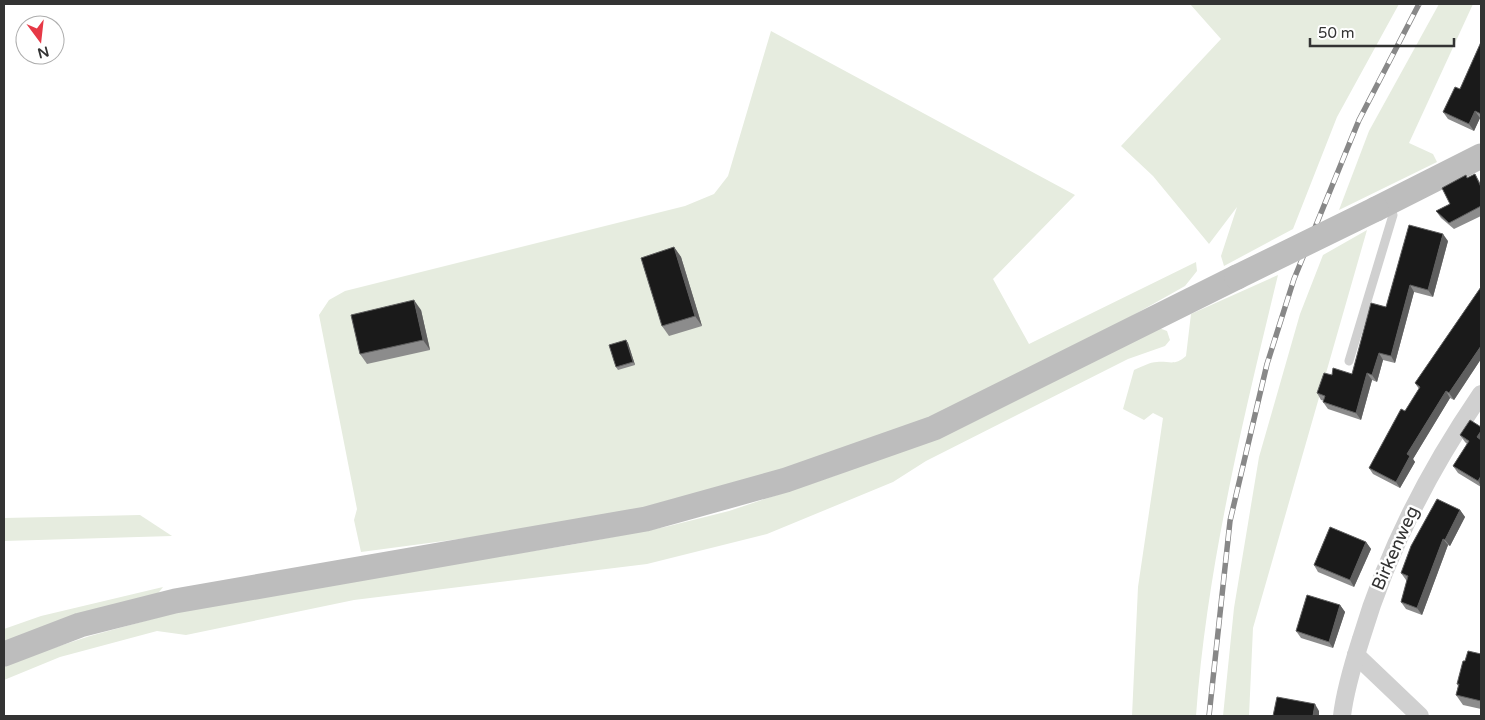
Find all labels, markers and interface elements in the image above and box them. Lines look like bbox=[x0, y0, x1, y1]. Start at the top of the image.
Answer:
north arrow bbox=[15, 15, 65, 65]
scale bar bbox=[1310, 15, 1454, 47]
text: 50 m bbox=[1318, 24, 1355, 42]
text: N bbox=[36, 42, 51, 62]
street label: Birkenweg bbox=[1367, 502, 1423, 594]

